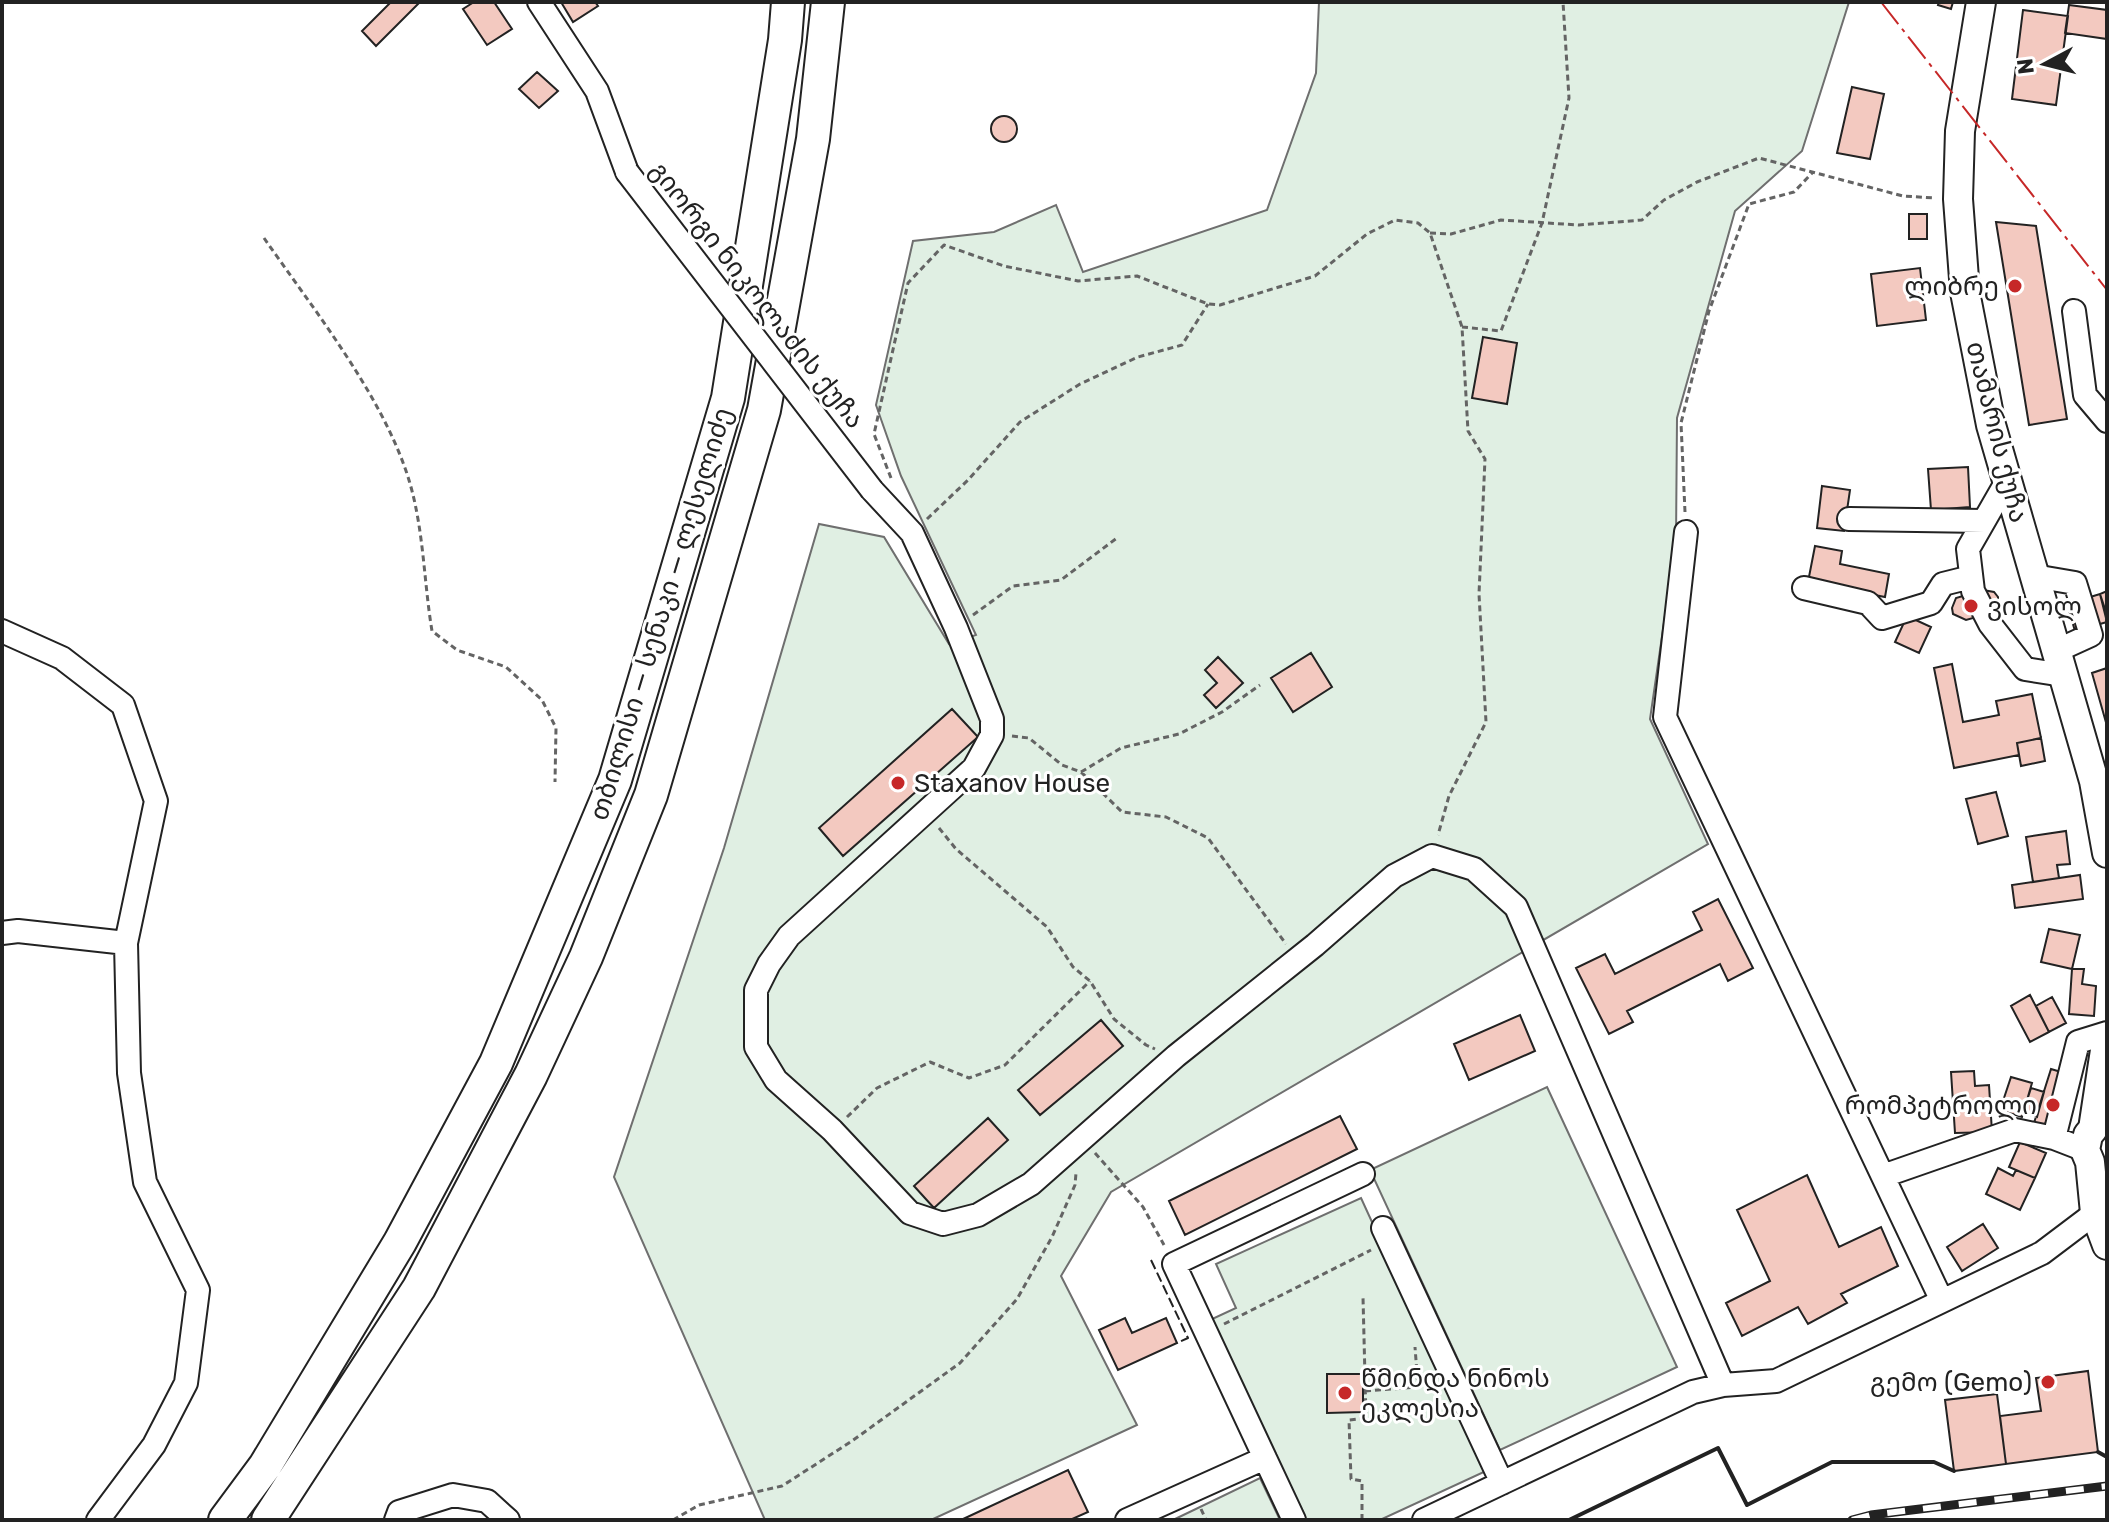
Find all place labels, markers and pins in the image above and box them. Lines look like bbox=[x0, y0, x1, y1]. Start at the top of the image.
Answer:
place label: ლიბრე bbox=[1904, 271, 1999, 302]
marker: ლიბრე bbox=[2006, 277, 2024, 295]
place label: ვისოლ bbox=[1987, 591, 2082, 622]
marker: ვისოლ bbox=[1962, 597, 1980, 615]
place label: Staxanov House bbox=[914, 768, 1110, 799]
marker: Staxanov House bbox=[889, 774, 907, 792]
place label: რომპეტროლი bbox=[1845, 1090, 2037, 1121]
marker: რომპეტროლი bbox=[2044, 1096, 2062, 1114]
place label: წმინდა ნინოს ეკლესია bbox=[1361, 1363, 1550, 1424]
place label: გემო (Gemo) bbox=[1870, 1367, 2032, 1398]
marker: გემო (Gemo) bbox=[2039, 1373, 2057, 1391]
marker: წმინდა ნინოს ეკლესია bbox=[1336, 1384, 1354, 1402]

